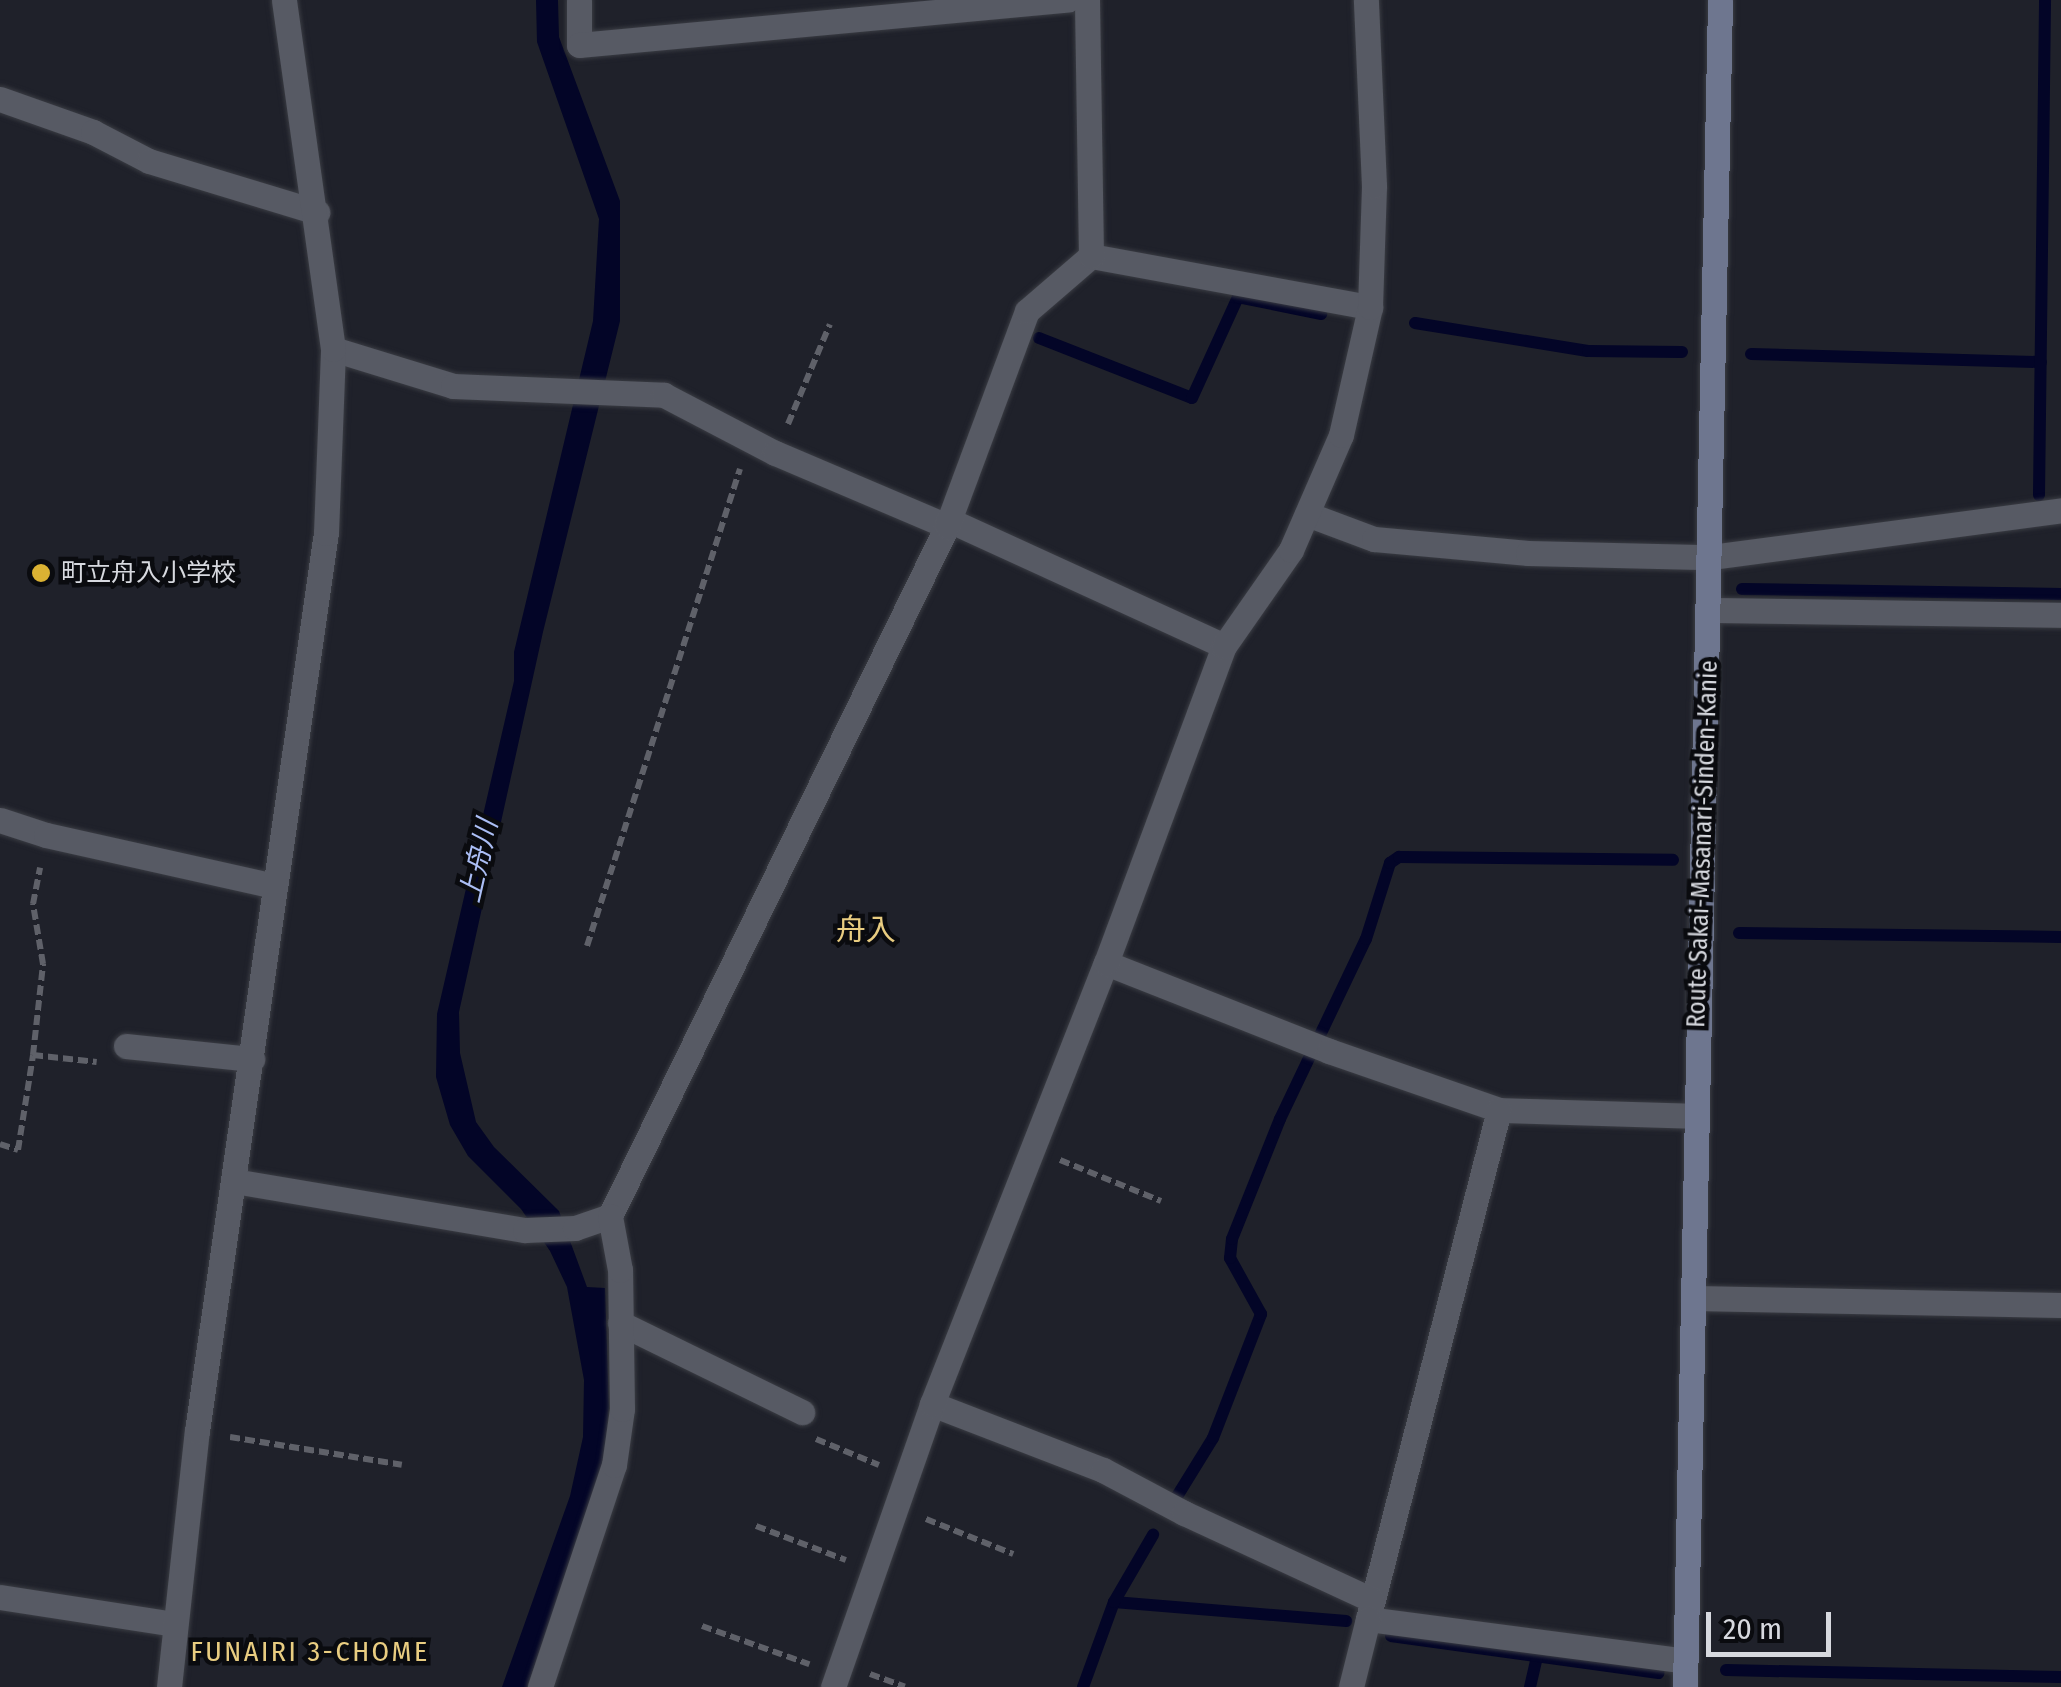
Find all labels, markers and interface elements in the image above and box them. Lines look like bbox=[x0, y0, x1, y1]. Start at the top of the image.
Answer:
place label: 町立舟入小学校 bbox=[61, 558, 236, 588]
marker: 町立舟入小学校 bbox=[30, 562, 52, 584]
street label: Route Sakai-Masanari-Sinden-Kanie bbox=[1682, 660, 1724, 1028]
water label: 上舟川 bbox=[453, 816, 505, 906]
district label: 舟入 bbox=[836, 912, 896, 948]
scale bar bbox=[1711, 1592, 1836, 1654]
text: 20 m bbox=[1723, 1611, 1782, 1647]
district label: FUNAIRI 3-CHOME bbox=[190, 1635, 430, 1669]

